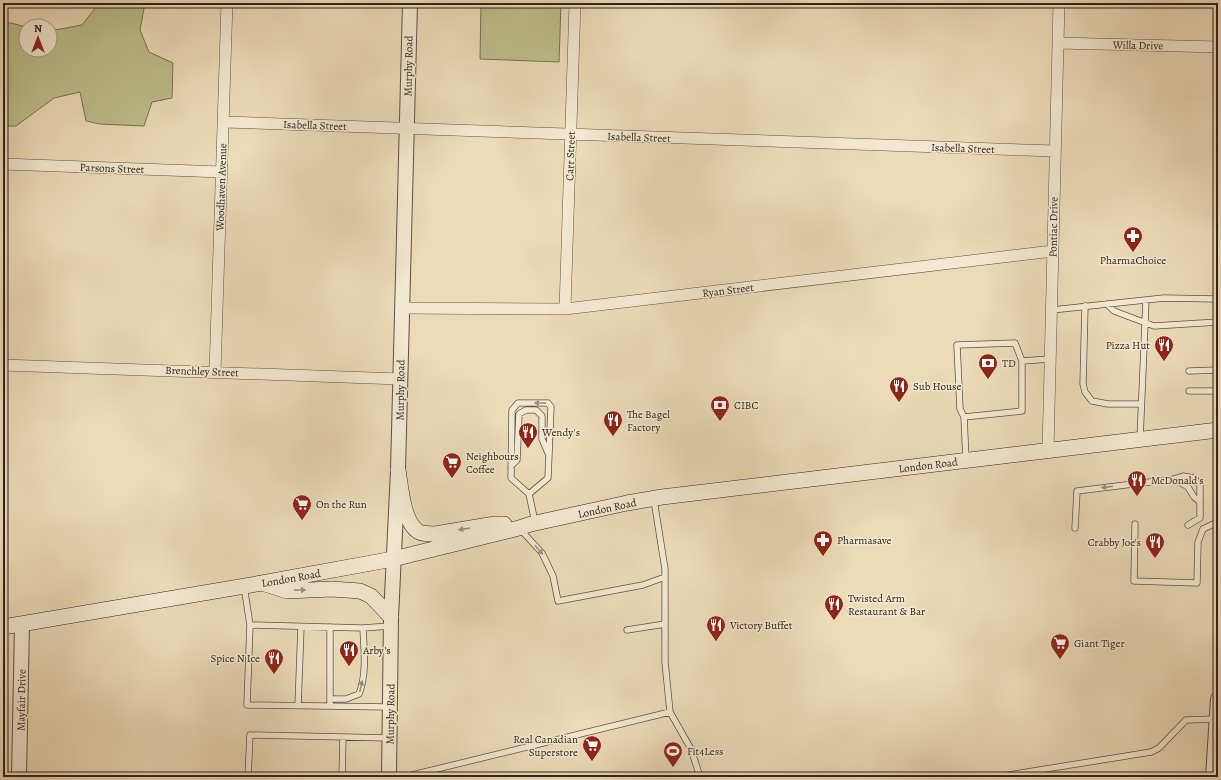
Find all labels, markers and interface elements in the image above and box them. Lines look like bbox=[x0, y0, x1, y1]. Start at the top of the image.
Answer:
north arrow bbox=[18, 18, 58, 58]
text: N bbox=[34, 21, 42, 36]
street label: Murphy Road bbox=[400, 35, 417, 97]
street label: Willa Drive bbox=[1112, 38, 1163, 53]
street label: Isabella Street bbox=[283, 117, 347, 134]
street label: Isabella Street bbox=[607, 129, 671, 146]
street label: Carr Street bbox=[562, 131, 579, 181]
street label: Isabella Street bbox=[931, 140, 995, 157]
street label: Woodhaven Avenue bbox=[212, 143, 231, 232]
street label: Parsons Street bbox=[79, 160, 145, 177]
street label: Pontiac Drive bbox=[1045, 197, 1062, 257]
pharmacy icon: PharmaChoice bbox=[1122, 225, 1144, 253]
place label: PharmaChoice bbox=[1100, 253, 1166, 268]
street label: Ryan Street bbox=[702, 280, 755, 301]
restaurant icon: Pizza Hut bbox=[1153, 334, 1175, 362]
place label: Pizza Hut bbox=[1106, 338, 1150, 353]
bank icon: TD bbox=[977, 352, 999, 380]
place label: TD bbox=[1002, 356, 1016, 371]
street label: Murphy Road bbox=[392, 359, 409, 421]
street label: Brenchley Street bbox=[165, 363, 239, 380]
restaurant icon: Sub House bbox=[888, 375, 910, 403]
place label: Sub House bbox=[913, 379, 961, 394]
bank icon: CIBC bbox=[709, 394, 731, 422]
place label: CIBC bbox=[734, 398, 758, 413]
one-way arrow bbox=[533, 400, 546, 406]
place label: The Bagel Factory bbox=[627, 407, 670, 435]
restaurant icon: The Bagel Factory bbox=[602, 409, 624, 437]
restaurant icon: Wendy's bbox=[517, 421, 539, 449]
place label: Wendy's bbox=[541, 425, 580, 440]
place label: Neighbours Coffee bbox=[466, 449, 519, 477]
supermarket icon: Neighbours Coffee bbox=[441, 451, 463, 479]
street label: London Road bbox=[898, 454, 959, 477]
restaurant icon: McDonald's bbox=[1126, 469, 1148, 497]
place label: McDonald's bbox=[1151, 473, 1204, 488]
one-way arrow bbox=[1101, 484, 1113, 490]
supermarket icon: On the Run bbox=[291, 493, 313, 521]
street label: London Road bbox=[576, 495, 638, 522]
place label: On the Run bbox=[316, 497, 367, 512]
one-way arrow bbox=[458, 526, 470, 532]
pharmacy icon: Pharmasave bbox=[812, 529, 834, 557]
restaurant icon: Crabby Joe's bbox=[1144, 531, 1166, 559]
place label: Pharmasave bbox=[837, 533, 892, 548]
place label: Crabby Joe's bbox=[1088, 535, 1141, 550]
one-way arrow bbox=[535, 545, 543, 555]
street label: London Road bbox=[260, 566, 322, 591]
one-way arrow bbox=[294, 587, 307, 593]
place label: Twisted Arm Restaurant & Bar bbox=[848, 591, 925, 619]
restaurant icon: Twisted Arm Restaurant & Bar bbox=[823, 593, 845, 621]
restaurant icon: Victory Buffet bbox=[705, 614, 727, 642]
place label: Victory Buffet bbox=[729, 618, 793, 633]
supermarket icon: Giant Tiger bbox=[1049, 632, 1071, 660]
place label: Giant Tiger bbox=[1074, 636, 1125, 651]
restaurant icon: Arby's bbox=[338, 639, 360, 667]
place label: Arby's bbox=[362, 643, 391, 658]
restaurant icon: Spice N Ice bbox=[263, 647, 285, 675]
place label: Spice N Ice bbox=[210, 651, 260, 666]
street label: Mayfair Drive bbox=[13, 669, 30, 731]
one-way arrow bbox=[359, 680, 365, 692]
street label: Murphy Road bbox=[382, 683, 399, 745]
place label: Real Canadian Superstore bbox=[513, 732, 578, 760]
supermarket icon: Real Canadian Superstore bbox=[581, 734, 603, 762]
sports icon: Fit4Less bbox=[662, 740, 684, 768]
place label: Fit4Less bbox=[687, 744, 723, 759]

